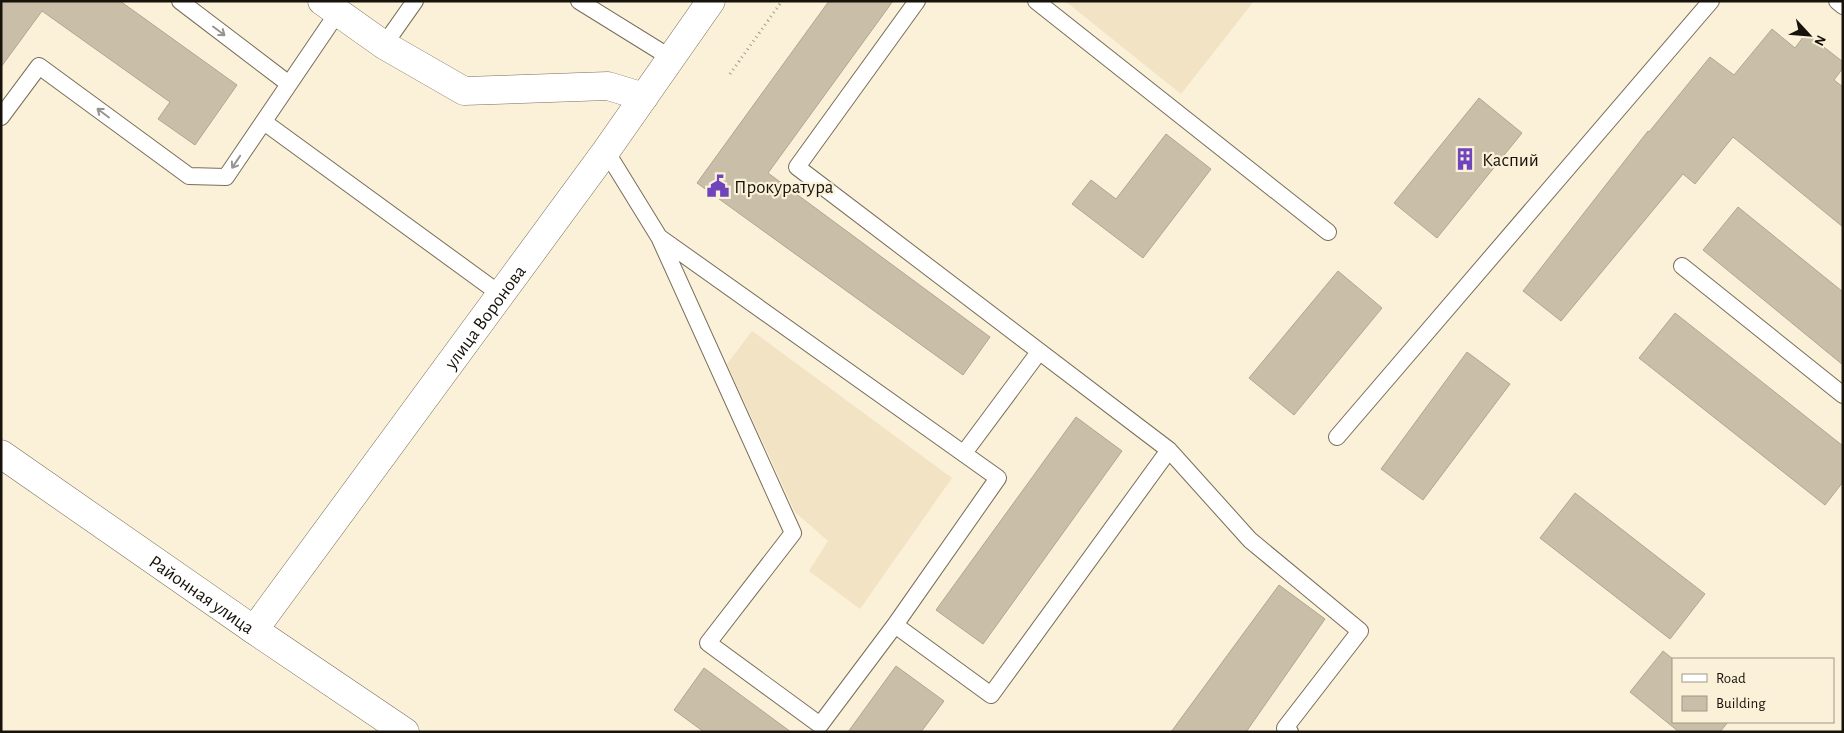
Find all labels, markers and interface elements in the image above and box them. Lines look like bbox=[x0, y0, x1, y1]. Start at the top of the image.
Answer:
north arrow bbox=[1784, 10, 1834, 60]
one-way arrow bbox=[212, 25, 225, 36]
text: N bbox=[1811, 33, 1828, 48]
one-way arrow bbox=[97, 107, 110, 118]
building icon: Каспий bbox=[1452, 146, 1478, 172]
place label: Каспий bbox=[1482, 151, 1539, 170]
one-way arrow bbox=[231, 155, 241, 169]
public building icon: Прокуратура bbox=[705, 173, 731, 199]
place label: Прокуратура bbox=[734, 178, 834, 197]
street label: улица Воронова bbox=[441, 262, 530, 374]
street label: Районная улица bbox=[145, 552, 258, 638]
legend bbox=[1672, 658, 1834, 723]
text: Road bbox=[1716, 671, 1746, 686]
text: Building bbox=[1716, 696, 1766, 711]

